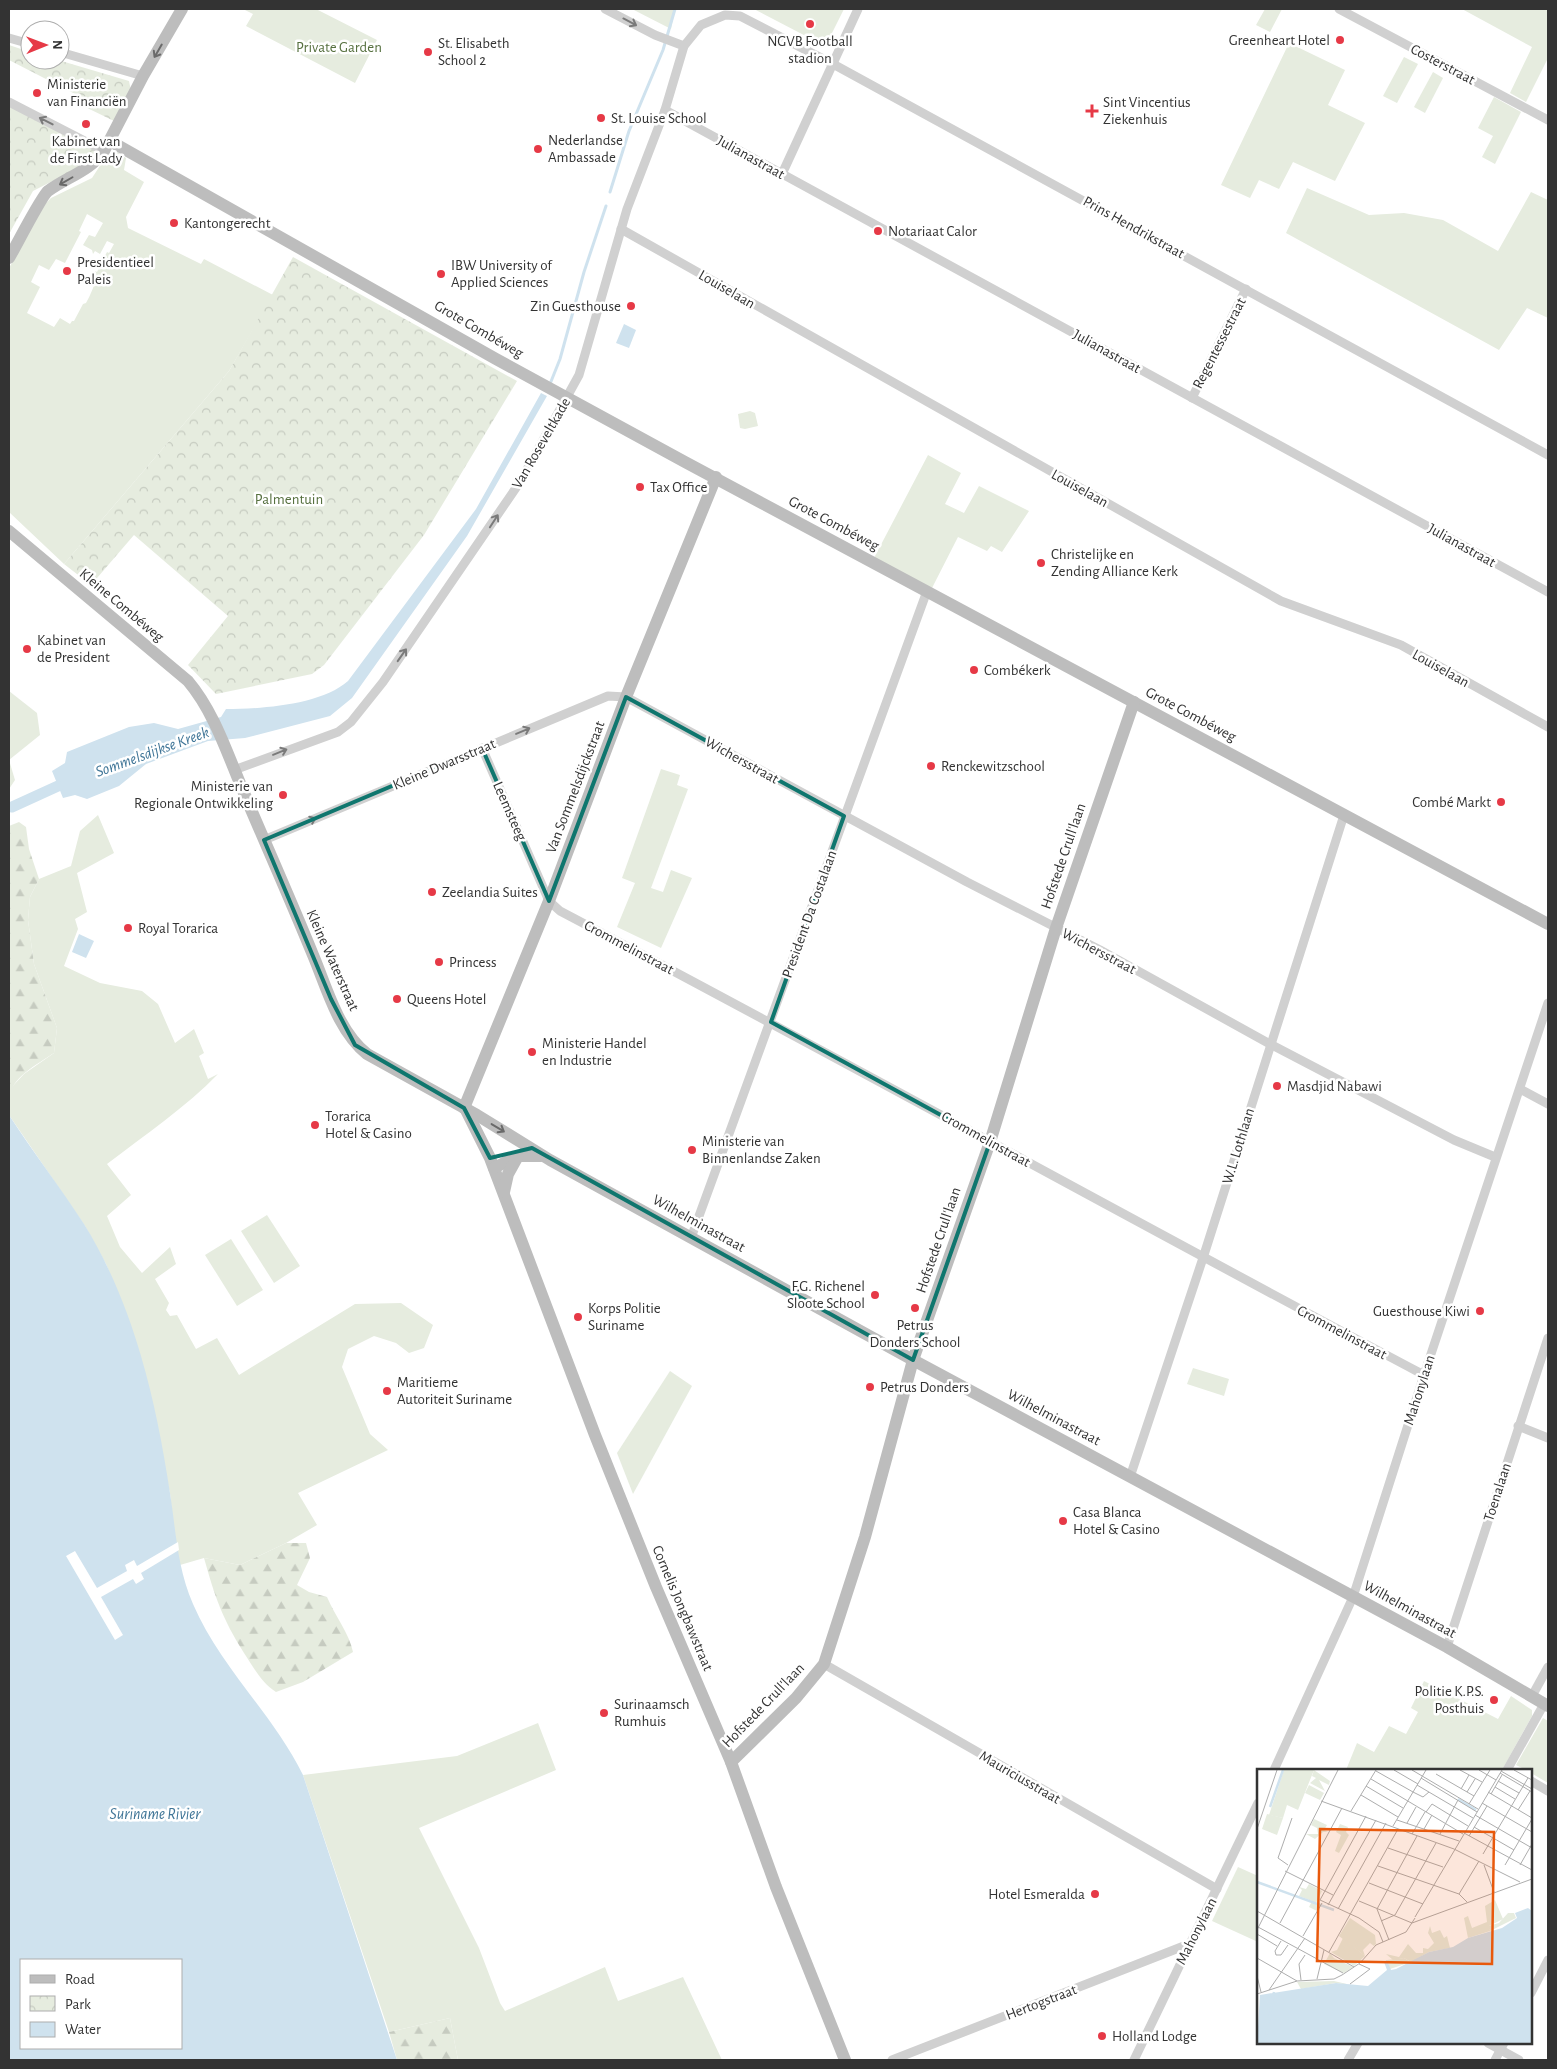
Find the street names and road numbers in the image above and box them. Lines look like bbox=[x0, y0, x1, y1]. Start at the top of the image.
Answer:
street label: Costerstraat bbox=[1408, 41, 1478, 88]
street label: Julianastraat bbox=[714, 133, 787, 182]
street label: Prins Hendrikstraat bbox=[1081, 193, 1187, 262]
street label: Louiselaan bbox=[696, 267, 757, 312]
street label: Regentessestraat bbox=[1190, 295, 1249, 391]
street label: Grote Combéweg bbox=[432, 298, 526, 361]
street label: Julianastraat bbox=[1070, 327, 1143, 376]
street label: Van Roseveltkade bbox=[509, 395, 573, 491]
street label: Louiselaan bbox=[1049, 467, 1111, 510]
street label: Grote Combéweg bbox=[786, 493, 882, 554]
street label: Julianastraat bbox=[1425, 521, 1498, 570]
street label: Kleine Combéweg bbox=[77, 566, 167, 645]
street label: Louiselaan bbox=[1410, 647, 1472, 690]
street label: Grote Combéweg bbox=[1143, 684, 1239, 745]
street label: Van Sommelsdijckstraat bbox=[543, 719, 608, 855]
street label: Wichersstraat bbox=[702, 734, 781, 787]
street label: Kleine Dwarsstraat bbox=[391, 736, 498, 793]
street label: Leemsteeg bbox=[490, 779, 529, 844]
street label: Hofstede Crull'laan bbox=[1038, 801, 1089, 911]
street label: President Da Costalaan bbox=[779, 848, 840, 980]
street label: Kleine Waterstraat bbox=[303, 907, 362, 1013]
street label: Crommelinstraat bbox=[582, 918, 676, 977]
street label: Wichersstraat bbox=[1059, 926, 1138, 977]
street label: W.L. Lothlaan bbox=[1220, 1106, 1257, 1186]
street label: Crommelinstraat bbox=[939, 1109, 1033, 1170]
street label: Hofstede Crull'laan bbox=[913, 1185, 964, 1295]
street label: Wilhelminastraat bbox=[650, 1192, 748, 1255]
street label: Crommelinstraat bbox=[1295, 1303, 1389, 1362]
street label: Mahonylaan bbox=[1401, 1353, 1438, 1427]
street label: Wilhelminastraat bbox=[1005, 1387, 1103, 1448]
street label: Toenalaan bbox=[1481, 1461, 1514, 1523]
street label: Cornelis Jongbawstraat bbox=[649, 1543, 716, 1673]
street label: Wilhelminastraat bbox=[1361, 1578, 1459, 1641]
street label: Hofstede Crull'laan bbox=[719, 1660, 807, 1750]
street label: Mauriciusstraat bbox=[977, 1748, 1063, 1807]
street label: Mahonylaan bbox=[1173, 1895, 1220, 1967]
street label: Hertogstraat bbox=[1004, 1982, 1079, 2023]

